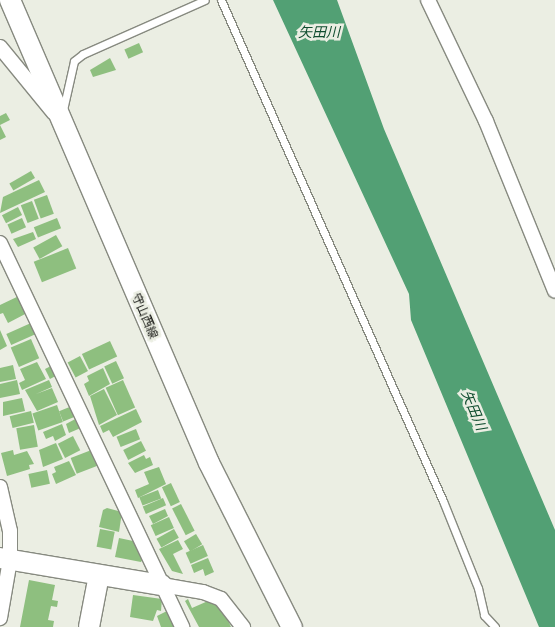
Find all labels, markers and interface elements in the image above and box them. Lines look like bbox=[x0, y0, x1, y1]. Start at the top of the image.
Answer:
water label: 矢田川 bbox=[298, 24, 340, 40]
street label: 守山西線 bbox=[129, 291, 161, 341]
water label: 矢田川 bbox=[458, 387, 490, 433]

